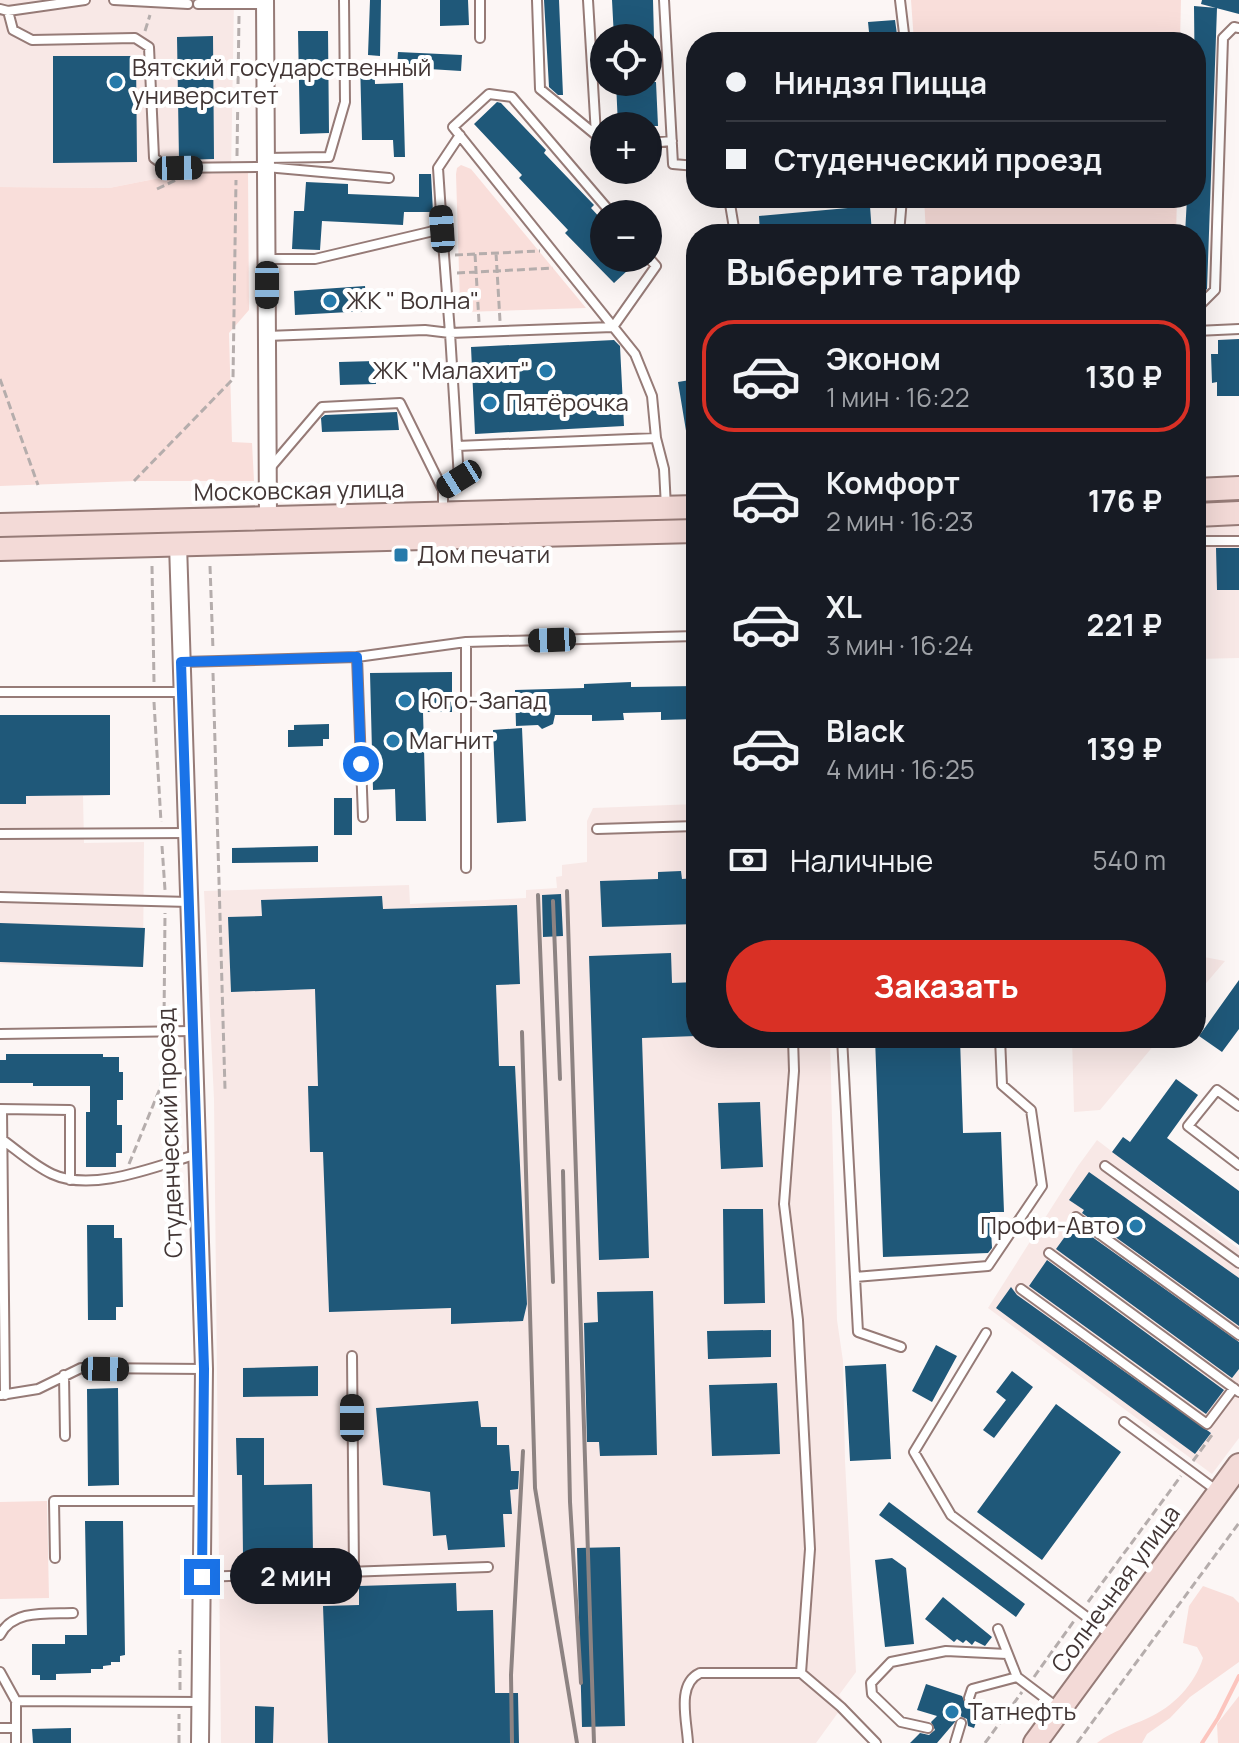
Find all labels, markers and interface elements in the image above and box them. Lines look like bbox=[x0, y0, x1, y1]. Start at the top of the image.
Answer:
map controls bbox=[590, 24, 662, 272]
button: locate bbox=[590, 24, 662, 96]
place label: Вятский государственный университет bbox=[132, 50, 431, 111]
text: Ниндзя Пицца bbox=[774, 62, 987, 103]
marker: Вятский государственный университет bbox=[107, 73, 125, 91]
button: + bbox=[590, 112, 662, 184]
text: Студенческий проезд bbox=[774, 139, 1102, 180]
car bbox=[155, 156, 203, 180]
button: − bbox=[590, 200, 662, 272]
car bbox=[428, 204, 456, 254]
text: Выберите тариф bbox=[726, 247, 1021, 296]
car bbox=[255, 261, 279, 309]
place label: ЖК " Волна" bbox=[346, 283, 479, 316]
marker: ЖК " Волна" bbox=[321, 292, 339, 310]
text: Эконом bbox=[826, 338, 941, 379]
icon: car bbox=[730, 340, 802, 412]
place label: ЖК "Малахит" bbox=[372, 353, 530, 386]
text: 130 ₽ bbox=[1085, 356, 1162, 397]
marker: ЖК "Малахит" bbox=[537, 362, 555, 380]
text: 1 мин · 16:22 bbox=[826, 379, 969, 415]
place label: Пятёрочка bbox=[506, 385, 629, 418]
marker: Пятёрочка bbox=[481, 394, 499, 412]
car bbox=[432, 456, 486, 502]
text: Комфорт bbox=[826, 462, 960, 503]
icon: car bbox=[730, 464, 802, 536]
street label: Московская улица bbox=[193, 471, 405, 508]
text: 176 ₽ bbox=[1088, 480, 1162, 521]
text: 2 мин · 16:23 bbox=[826, 503, 974, 539]
place label: Дом печати bbox=[417, 537, 550, 570]
marker: Дом печати bbox=[392, 546, 410, 564]
text: XL bbox=[826, 586, 862, 627]
icon: car bbox=[730, 588, 802, 660]
text: 221 ₽ bbox=[1087, 604, 1162, 645]
car bbox=[528, 627, 576, 653]
text: 3 мин · 16:24 bbox=[826, 627, 974, 663]
place label: Юго-Запад bbox=[421, 683, 547, 716]
marker: Юго-Запад bbox=[396, 692, 414, 710]
text: Black bbox=[826, 710, 904, 751]
icon: car bbox=[730, 712, 802, 784]
place label: Магнит bbox=[409, 723, 494, 756]
text: 139 ₽ bbox=[1086, 728, 1162, 769]
marker: Магнит bbox=[384, 732, 402, 750]
route start bbox=[343, 746, 379, 782]
text: 4 мин · 16:25 bbox=[826, 751, 975, 787]
icon: cash bbox=[726, 838, 770, 882]
text: Наличные bbox=[790, 840, 933, 881]
text: 540 m bbox=[1093, 842, 1166, 878]
button: Заказать bbox=[726, 940, 1166, 1032]
street label: Студенческий проезд bbox=[148, 1007, 189, 1259]
place label: Профи-Авто bbox=[980, 1208, 1120, 1241]
marker: Профи-Авто bbox=[1127, 1217, 1145, 1235]
car bbox=[81, 1357, 129, 1381]
car bbox=[340, 1394, 364, 1442]
street label: Солнечная улица bbox=[1043, 1498, 1187, 1679]
callout: 2 мин bbox=[230, 1549, 362, 1605]
text: 2 мин bbox=[260, 1558, 332, 1594]
route end bbox=[184, 1559, 220, 1595]
place label: Татнефть bbox=[968, 1694, 1076, 1727]
marker: Татнефть bbox=[943, 1703, 961, 1721]

